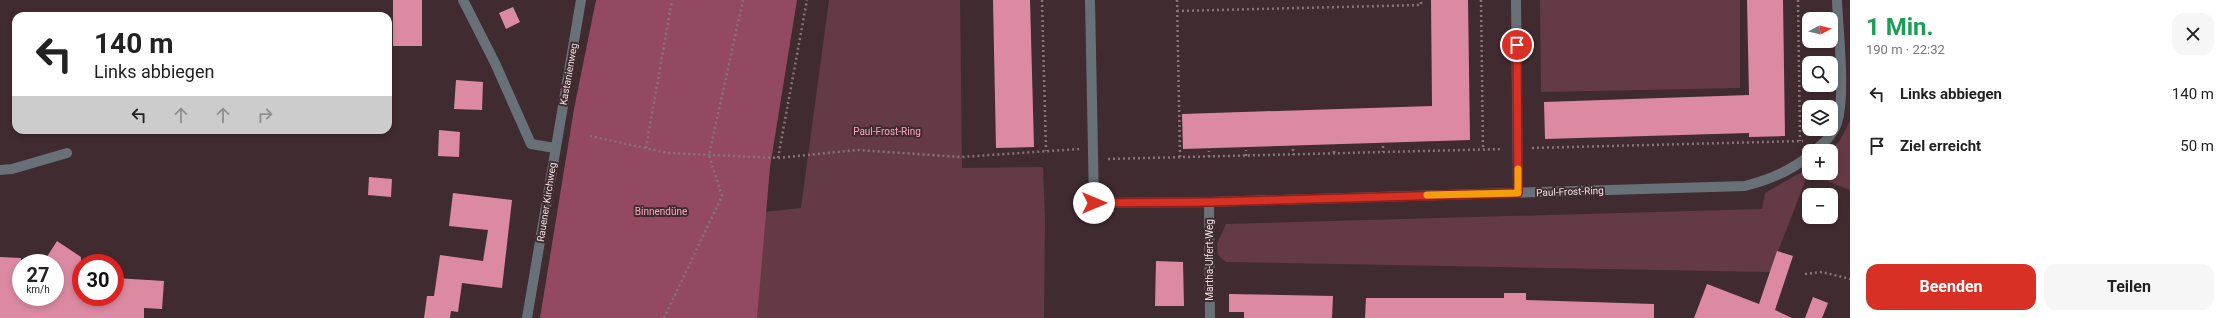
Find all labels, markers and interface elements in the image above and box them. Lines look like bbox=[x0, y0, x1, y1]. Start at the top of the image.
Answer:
north arrow bbox=[1802, 12, 1838, 48]
map controls bbox=[1802, 12, 1838, 224]
text: 1 Min. bbox=[1866, 13, 1934, 41]
button: close bbox=[2172, 13, 2214, 55]
text: 140 m bbox=[94, 27, 173, 60]
icon: left bbox=[28, 28, 80, 80]
pin bbox=[1500, 28, 1534, 62]
icon: arrive bbox=[1506, 34, 1528, 56]
street label: Kastanienweg bbox=[558, 42, 579, 106]
text: 190 m · 22:32 bbox=[1866, 42, 1945, 57]
button: search bbox=[1802, 56, 1838, 92]
text: Links abbiegen bbox=[94, 61, 214, 82]
icon: left bbox=[1866, 83, 1888, 105]
text: Links abbiegen bbox=[1900, 85, 2002, 103]
text: 140 m bbox=[2172, 85, 2214, 103]
button: layers bbox=[1802, 100, 1838, 136]
icon: left bbox=[128, 104, 150, 126]
icon: ahead bbox=[170, 104, 192, 126]
icon: ahead bbox=[212, 104, 234, 126]
icon: right bbox=[254, 104, 276, 126]
park label: Paul-Frost-Ring bbox=[853, 126, 921, 137]
icon: arrive bbox=[1866, 135, 1888, 157]
text: Ziel erreicht bbox=[1900, 137, 1981, 155]
text: 50 m bbox=[2180, 137, 2214, 155]
button: + bbox=[1802, 144, 1838, 180]
street label: Rauener Kirchweg bbox=[535, 162, 558, 243]
position arrow bbox=[1073, 182, 1115, 224]
street label: Paul-Frost-Ring bbox=[1536, 185, 1604, 198]
button: − bbox=[1802, 188, 1838, 224]
park label: Binnendüne bbox=[635, 206, 687, 217]
street label: Martha-Ulfert-Weg bbox=[1204, 219, 1215, 301]
speed limit sign: 30 bbox=[72, 254, 124, 306]
text: 27 bbox=[27, 263, 49, 287]
button: Beenden bbox=[1866, 264, 2036, 310]
button: Teilen bbox=[2044, 264, 2214, 310]
text: km/h bbox=[26, 284, 50, 295]

